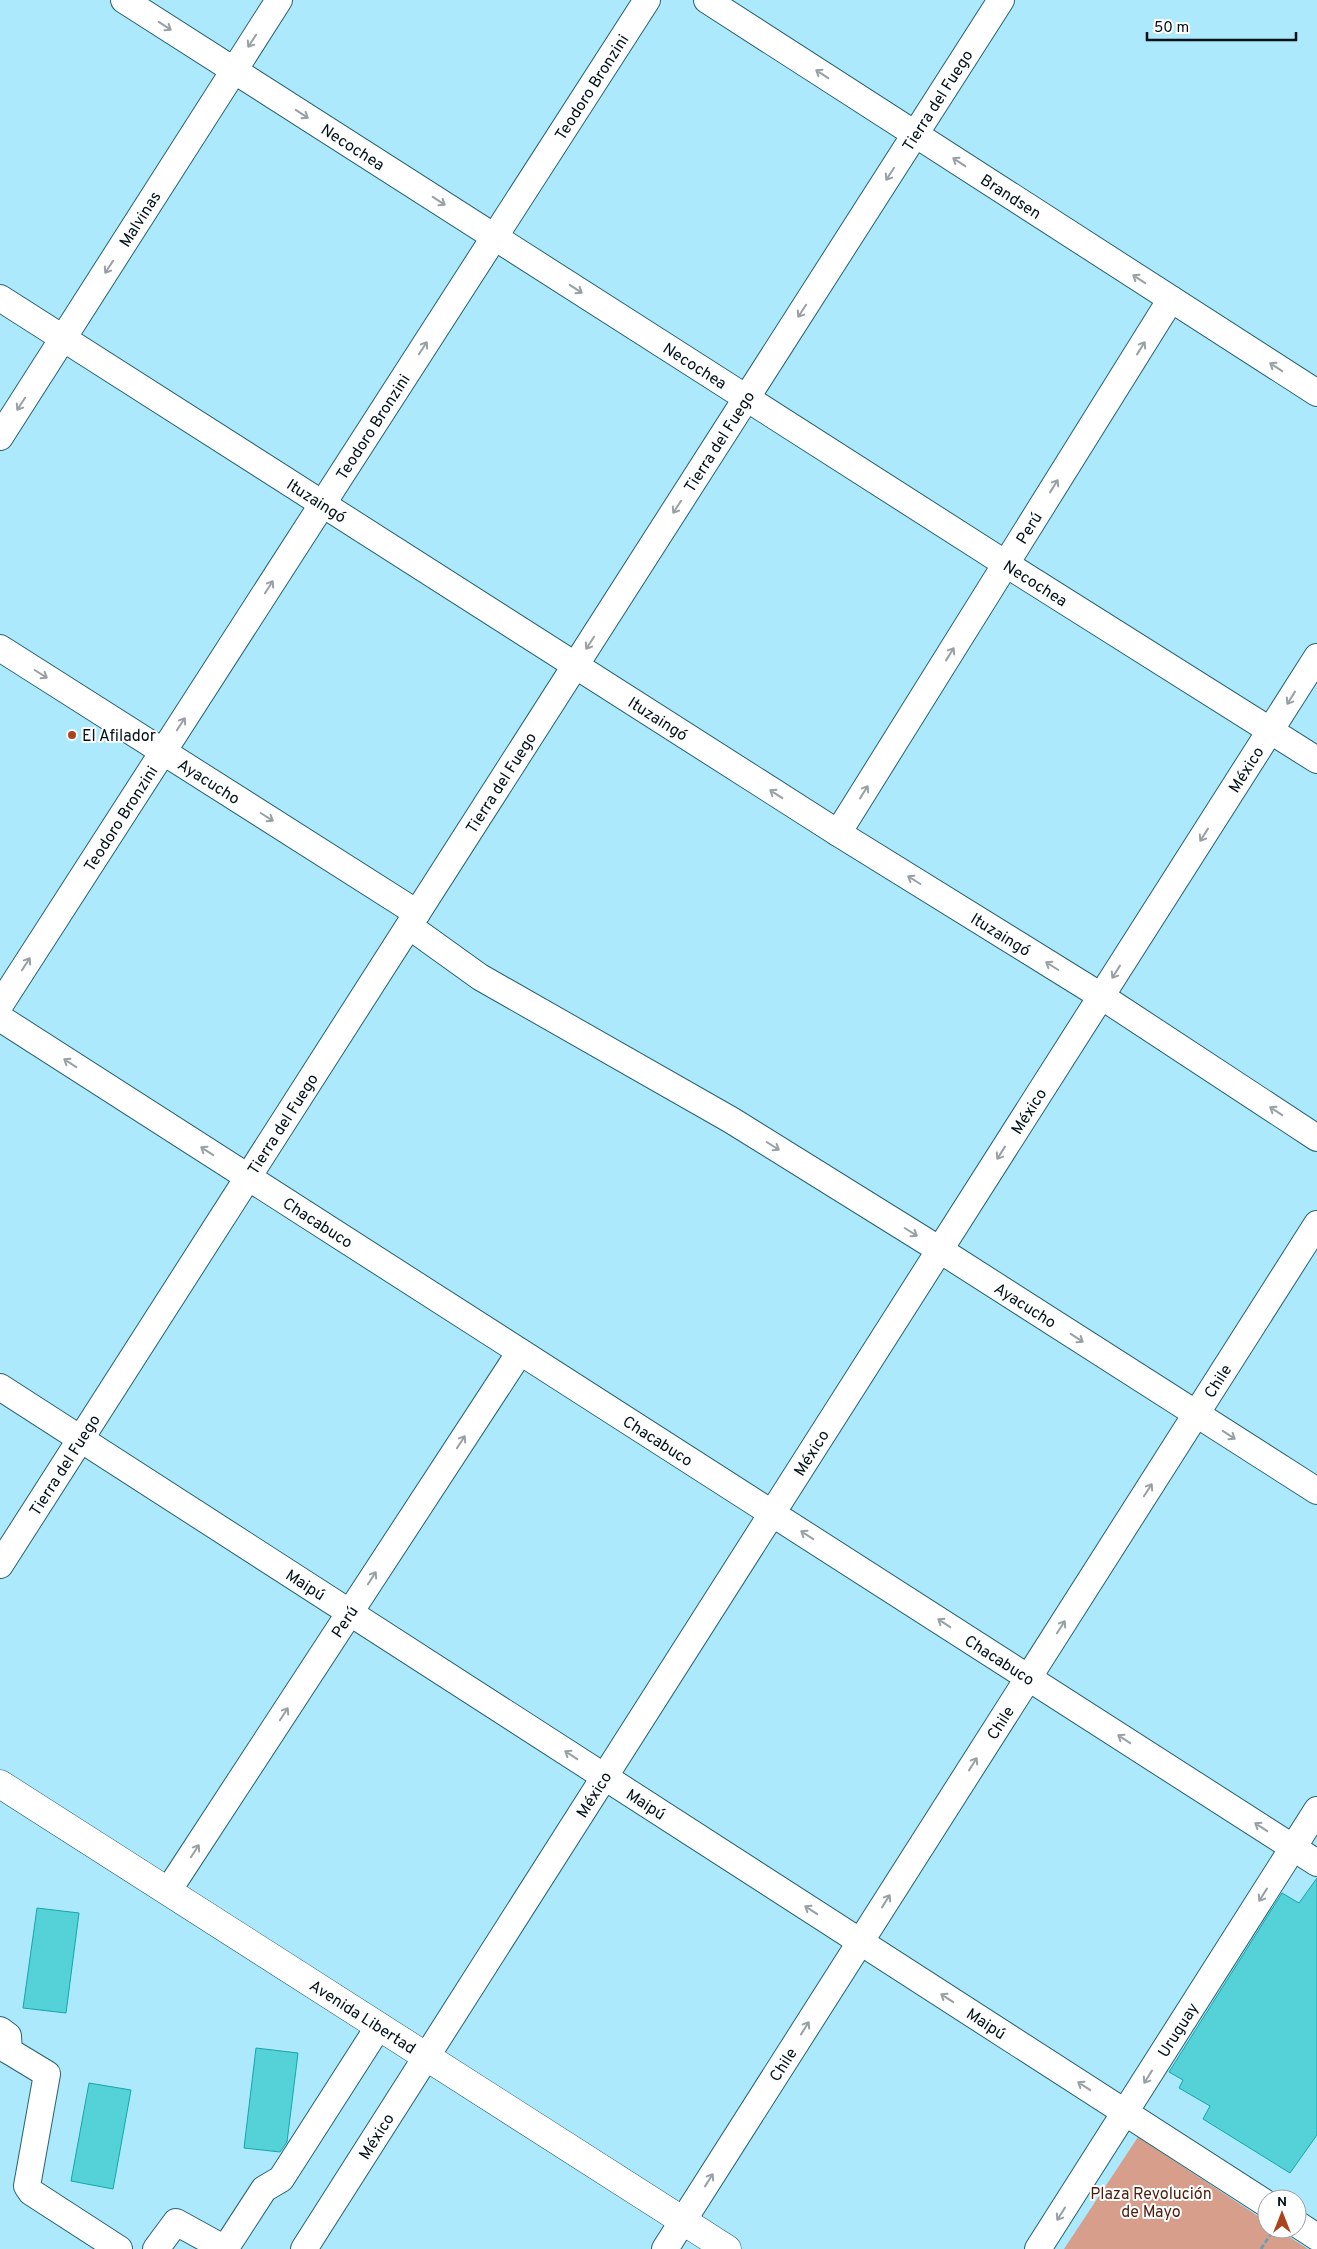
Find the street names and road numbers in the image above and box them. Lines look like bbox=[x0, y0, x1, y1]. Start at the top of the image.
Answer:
street label: Teodoro Bronzini bbox=[551, 31, 634, 145]
street label: Tierra del Fuego bbox=[899, 47, 978, 155]
street label: Necochea bbox=[316, 120, 388, 176]
street label: Brandsen bbox=[976, 171, 1044, 225]
street label: Malvinas bbox=[116, 188, 166, 251]
street label: Necochea bbox=[658, 339, 730, 395]
street label: Teodoro Bronzini bbox=[333, 371, 415, 484]
street label: Tierra del Fuego bbox=[681, 388, 760, 497]
street label: Ituzaingó bbox=[282, 476, 349, 528]
street label: Perú bbox=[1013, 509, 1048, 548]
street label: Necochea bbox=[999, 557, 1070, 612]
street label: Ituzaingó bbox=[624, 694, 691, 746]
street label: Tierra del Fuego bbox=[463, 729, 542, 838]
street label: México bbox=[1225, 743, 1269, 797]
street label: Ayacucho bbox=[173, 756, 243, 810]
street label: Teodoro Bronzini bbox=[80, 763, 163, 876]
street label: Ituzaingó bbox=[966, 910, 1034, 962]
street label: Tierra del Fuego bbox=[244, 1070, 324, 1179]
street label: México bbox=[1008, 1085, 1052, 1139]
street label: Chacabuco bbox=[278, 1194, 356, 1254]
street label: Ayacucho bbox=[990, 1279, 1059, 1334]
street label: Chile bbox=[1201, 1361, 1237, 1403]
street label: Tierra del Fuego bbox=[26, 1411, 106, 1520]
street label: Chacabuco bbox=[618, 1412, 696, 1472]
street label: México bbox=[790, 1427, 835, 1480]
street label: Maipú bbox=[281, 1566, 328, 1606]
street label: Perú bbox=[328, 1603, 363, 1642]
street label: Chacabuco bbox=[960, 1631, 1038, 1691]
street label: Chile bbox=[983, 1703, 1020, 1744]
street label: México bbox=[573, 1768, 617, 1822]
street label: Maipú bbox=[622, 1785, 669, 1825]
street label: Avenida Libertad bbox=[305, 1977, 419, 2059]
street label: Uruguay bbox=[1154, 2000, 1204, 2062]
street label: Maipú bbox=[962, 2005, 1009, 2045]
street label: Chile bbox=[766, 2045, 802, 2086]
street label: México bbox=[356, 2110, 400, 2164]

